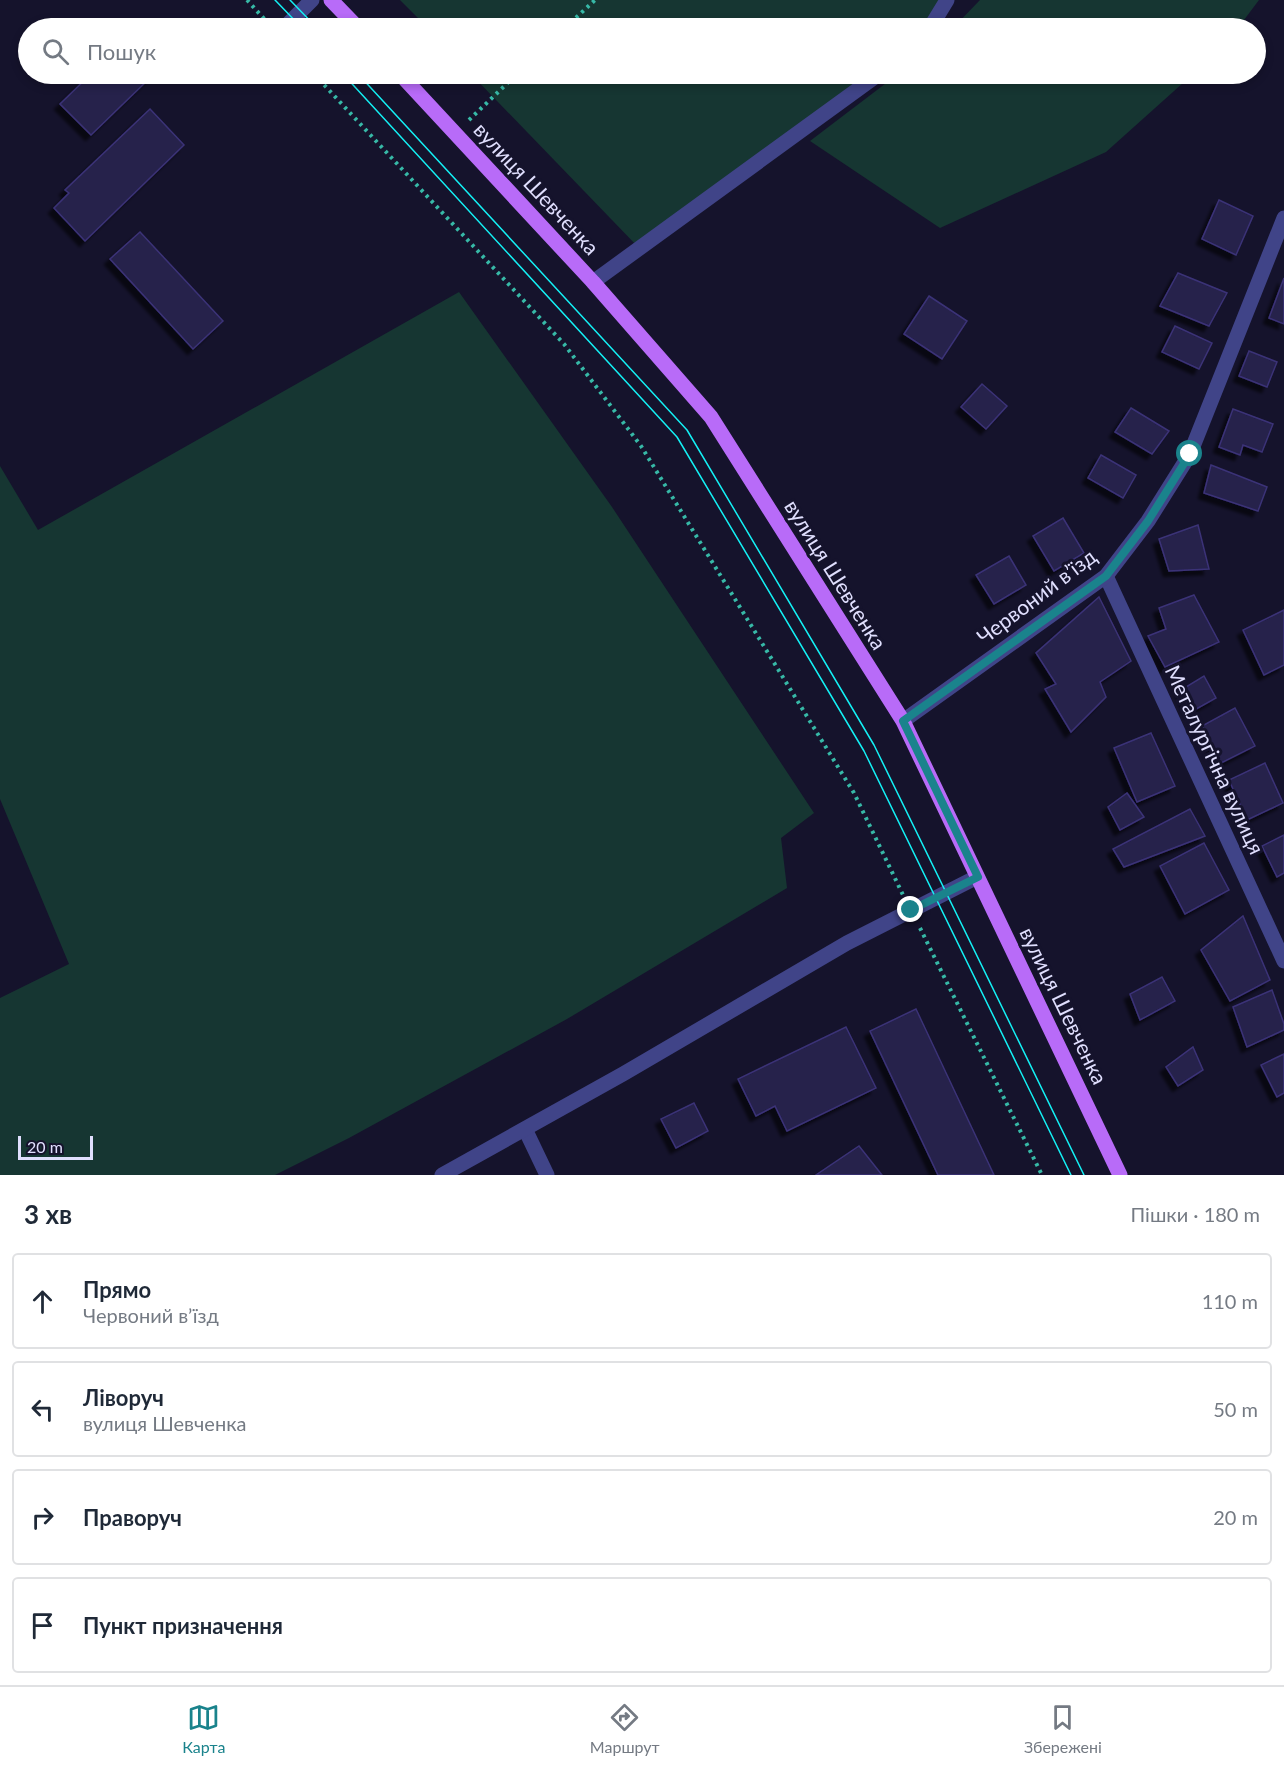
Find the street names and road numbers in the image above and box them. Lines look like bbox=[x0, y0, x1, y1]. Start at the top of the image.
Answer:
street label: вулиця Шевченка bbox=[469, 117, 605, 259]
street label: вулиця Шевченка bbox=[780, 495, 892, 654]
street label: Червоний в’їзд bbox=[972, 543, 1101, 649]
street label: Металургічна вулиця bbox=[1161, 661, 1270, 858]
street label: вулиця Шевченка bbox=[1015, 923, 1113, 1088]

